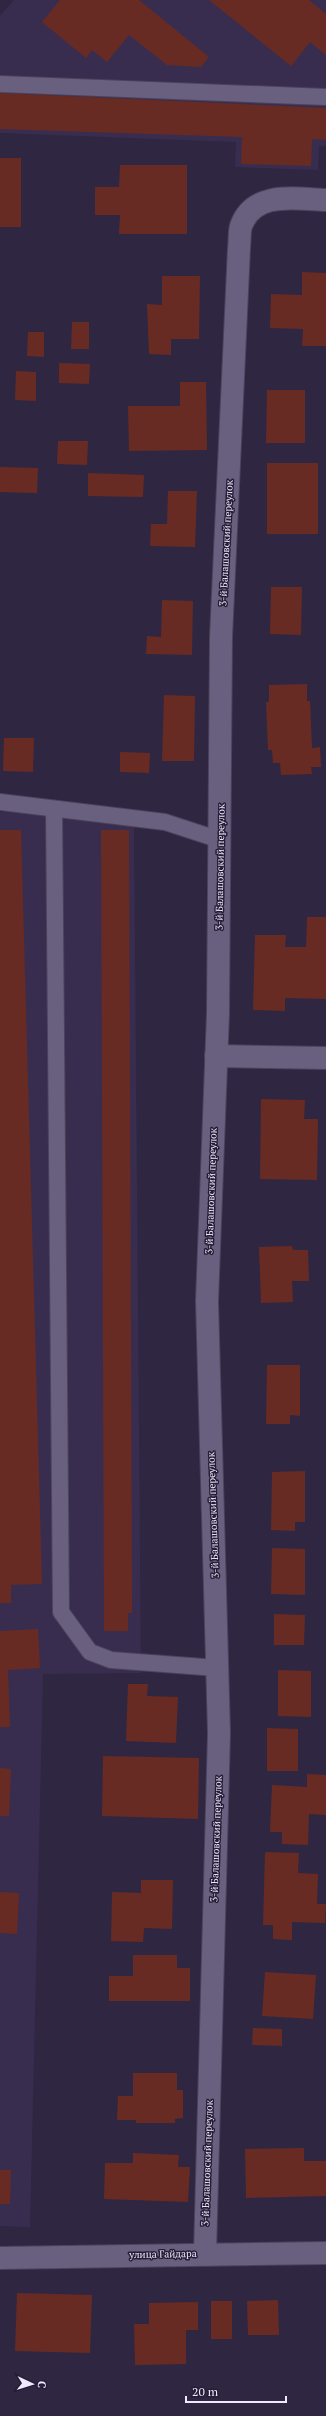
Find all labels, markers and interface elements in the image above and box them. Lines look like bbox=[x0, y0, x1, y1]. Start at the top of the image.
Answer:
street label: 3-й Балашовский переулок bbox=[216, 479, 236, 606]
street label: 3-й Балашовский переулок bbox=[212, 803, 228, 930]
street label: 3-й Балашовский переулок bbox=[202, 1127, 220, 1254]
street label: 3-й Балашовский переулок bbox=[204, 1451, 222, 1578]
street label: 3-й Балашовский переулок bbox=[207, 1775, 225, 1902]
street label: 3-й Балашовский переулок bbox=[198, 2099, 216, 2226]
street label: улица Гайдара bbox=[128, 2247, 197, 2261]
north arrow bbox=[12, 2364, 52, 2404]
scale bar bbox=[186, 2378, 286, 2404]
text: С bbox=[35, 2381, 49, 2389]
text: 20 m bbox=[192, 2384, 219, 2399]

